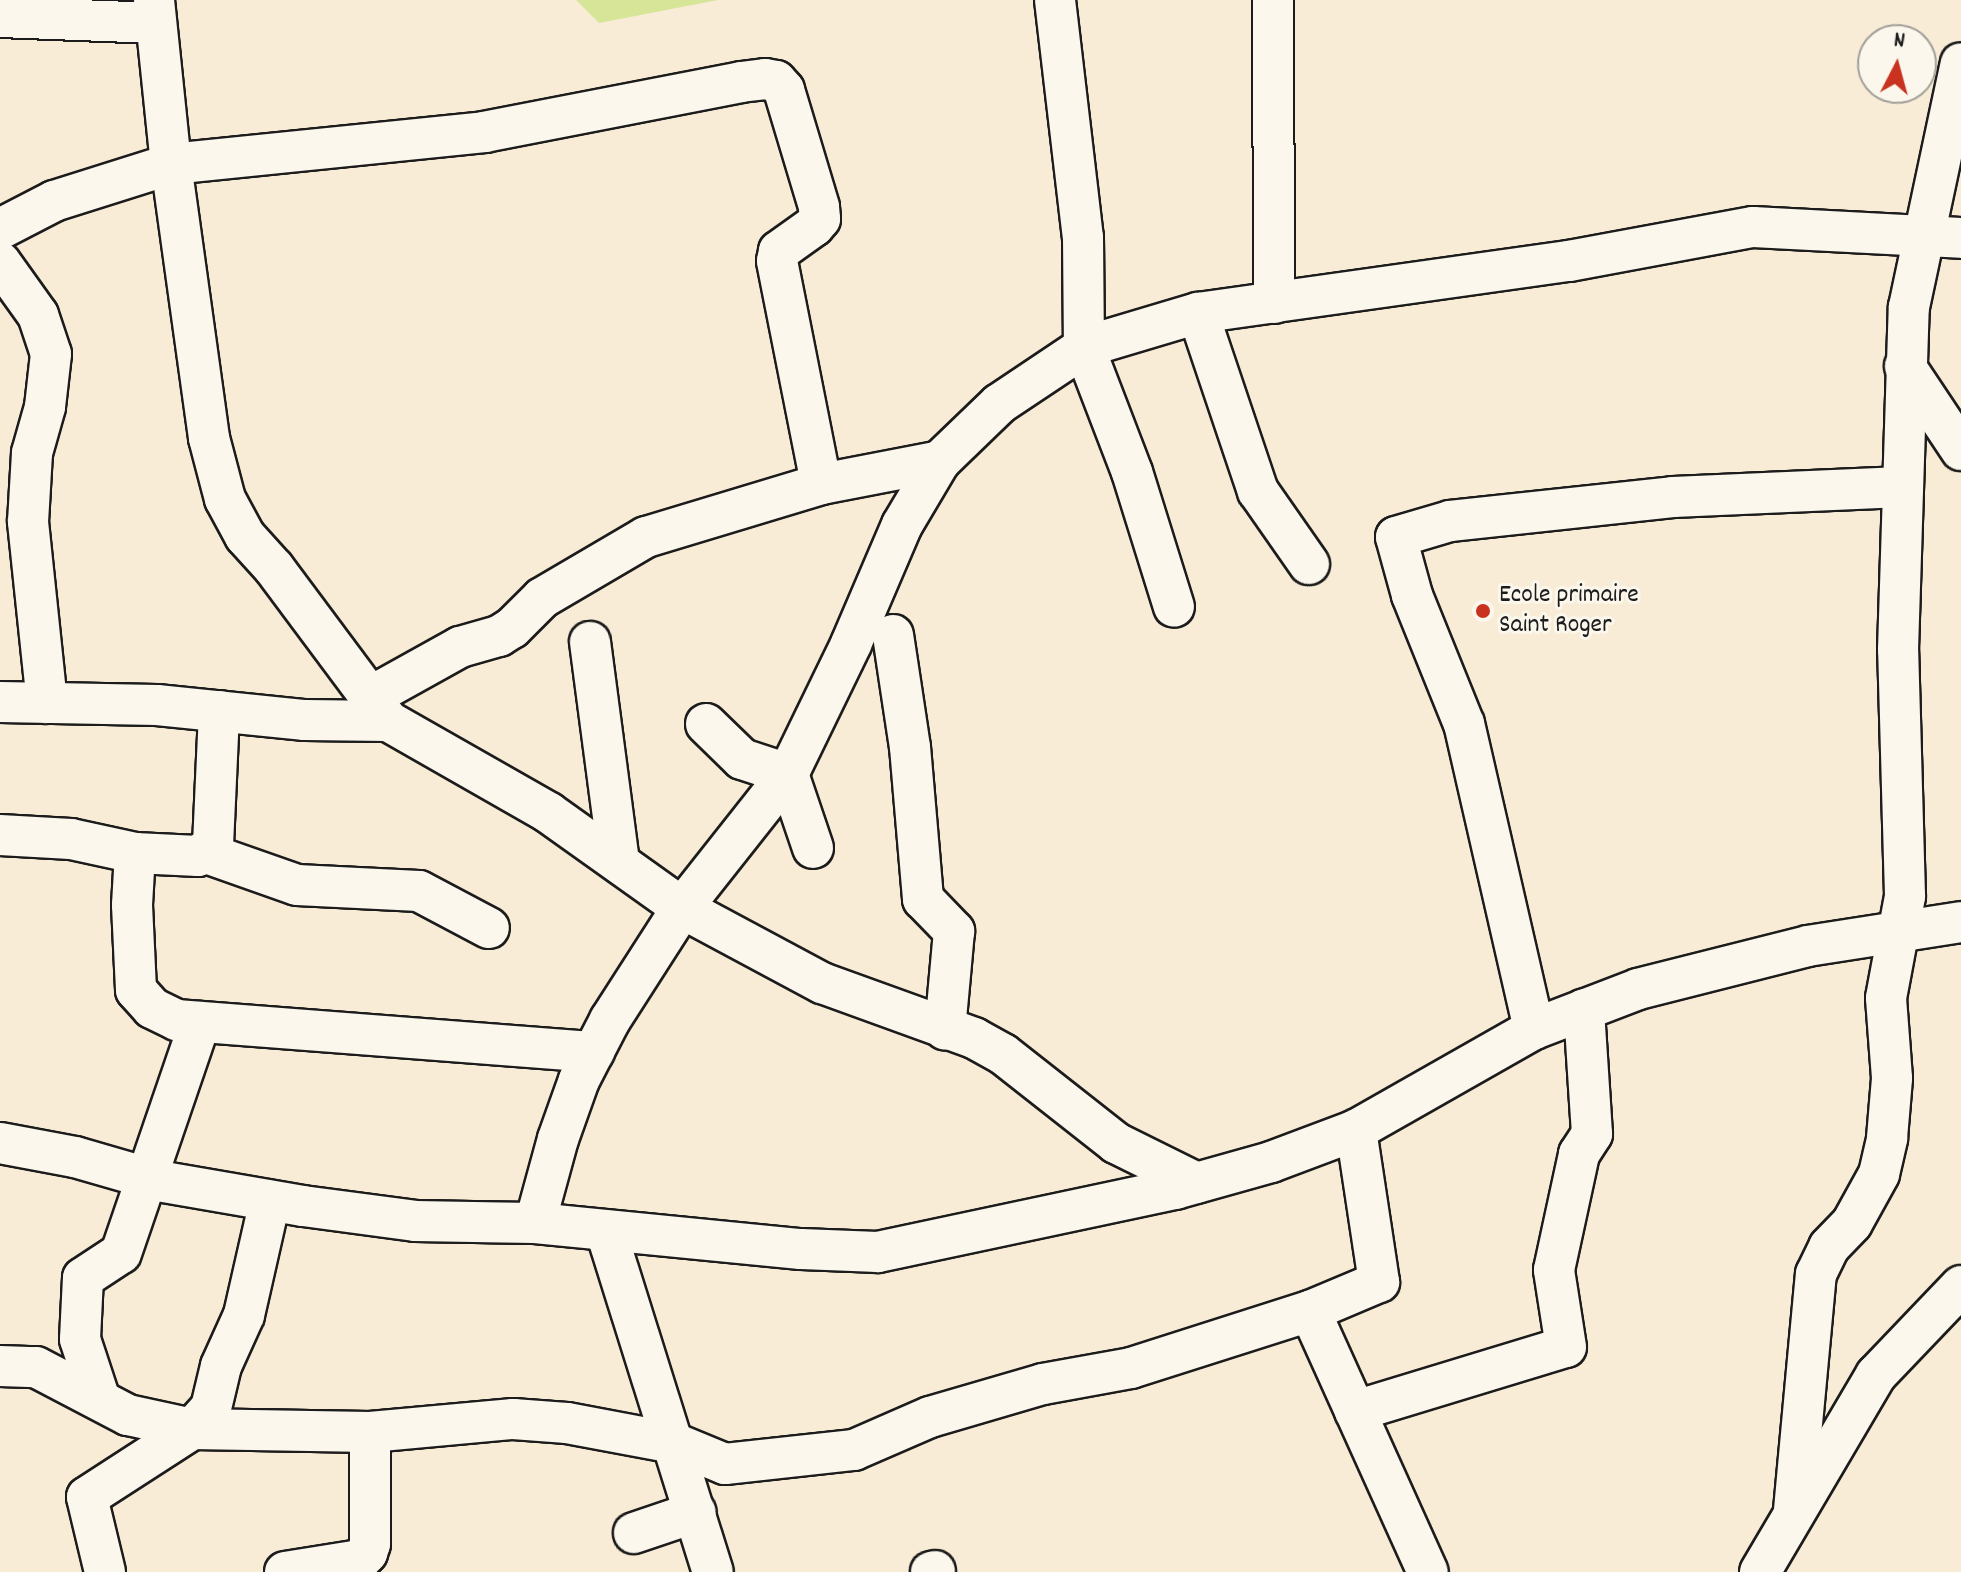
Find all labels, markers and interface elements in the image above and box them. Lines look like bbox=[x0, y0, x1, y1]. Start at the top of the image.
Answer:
north arrow bbox=[1857, 24, 1937, 104]
text: N bbox=[1892, 26, 1906, 58]
place label: Ecole primaire Saint Roger bbox=[1499, 580, 1639, 642]
marker: Ecole primaire Saint Roger bbox=[1474, 602, 1492, 620]

